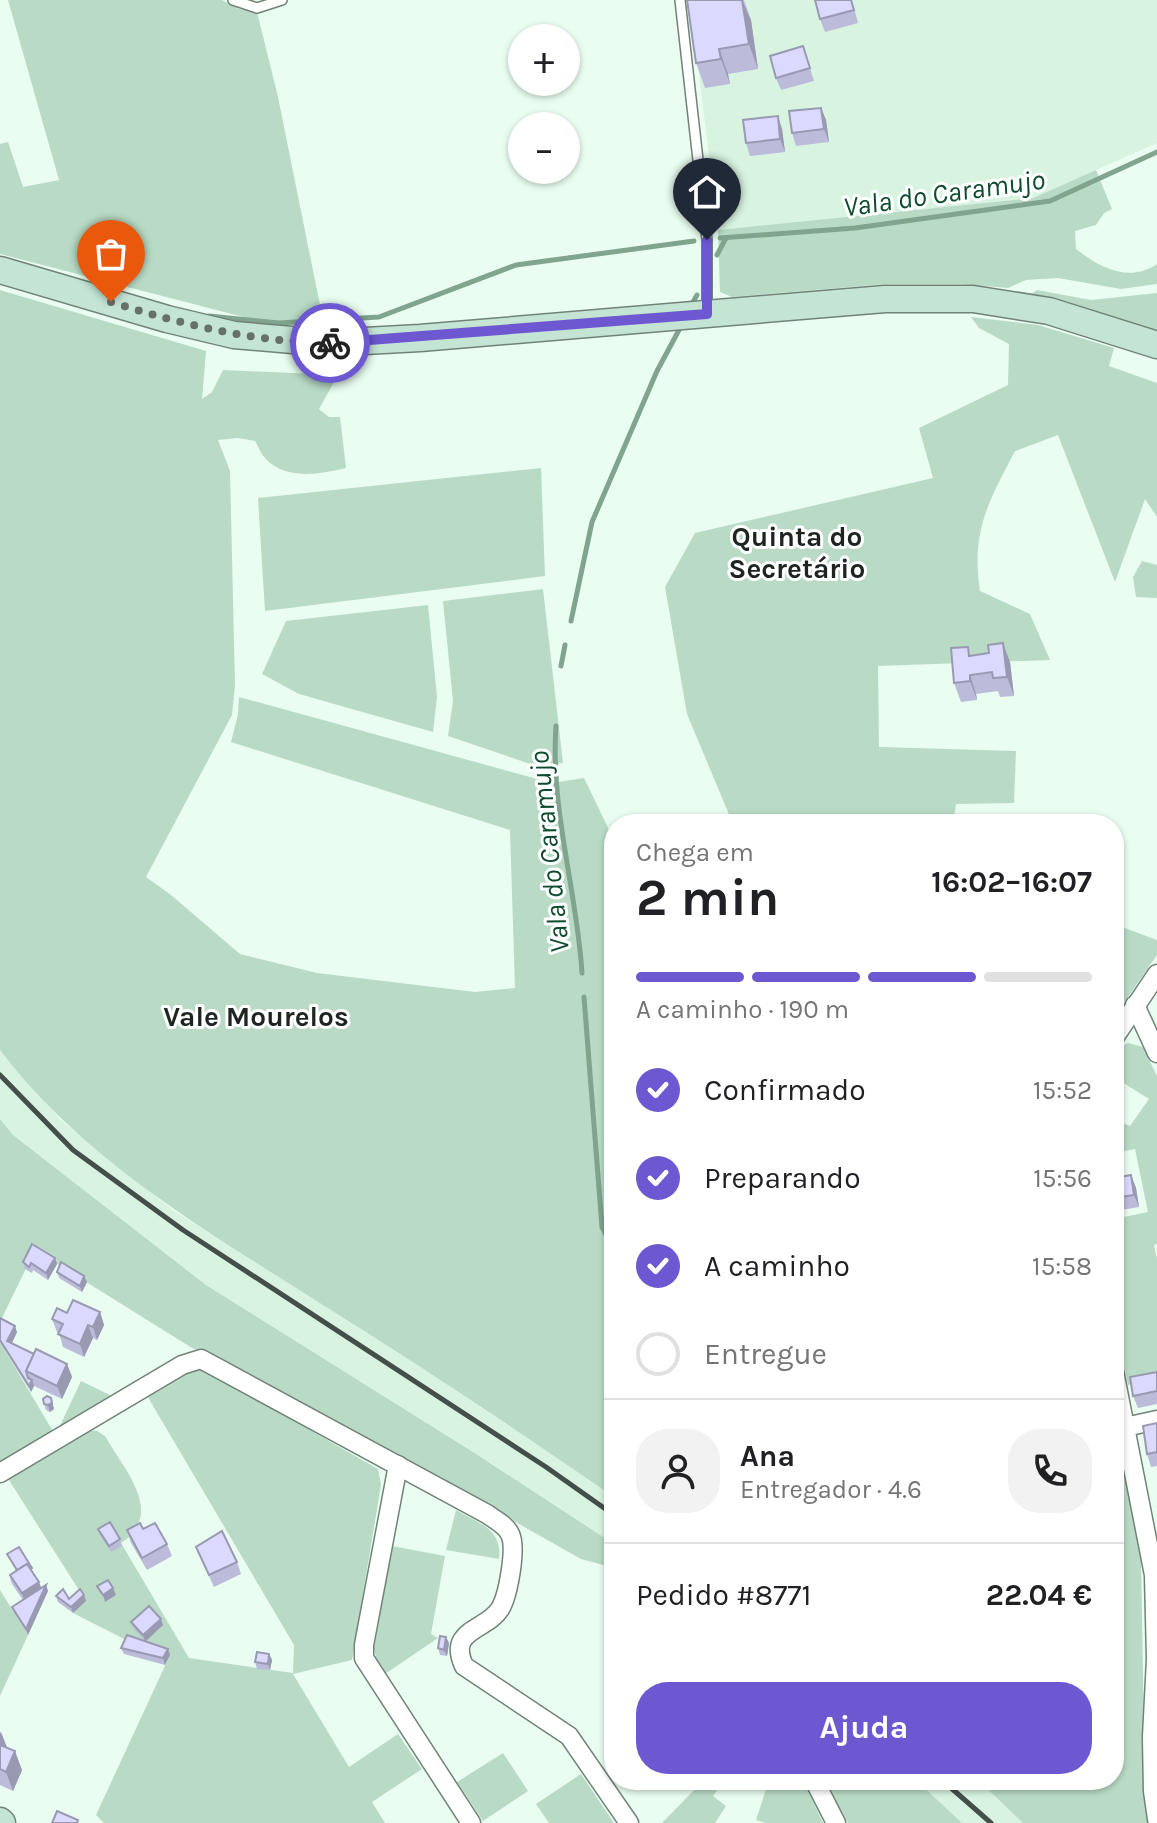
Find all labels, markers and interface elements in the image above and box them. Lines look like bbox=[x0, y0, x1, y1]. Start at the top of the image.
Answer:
map controls bbox=[508, 24, 580, 184]
button: + bbox=[508, 24, 580, 96]
button: − bbox=[508, 112, 580, 184]
pin bbox=[673, 158, 741, 240]
water label: Vala do Caramujo bbox=[841, 162, 1047, 223]
icon: home bbox=[685, 170, 729, 214]
pin bbox=[77, 220, 145, 302]
icon: bag bbox=[89, 232, 133, 276]
courier bbox=[290, 303, 370, 383]
icon: bike bbox=[308, 321, 352, 365]
district label: Quinta do Secretário bbox=[729, 520, 865, 585]
water label: Vala do Caramujo bbox=[522, 749, 576, 955]
text: Chega em bbox=[636, 837, 754, 868]
text: 16:02–16:07 bbox=[931, 864, 1092, 900]
text: 2 min bbox=[636, 867, 779, 928]
text: A caminho · 190 m bbox=[636, 994, 849, 1025]
district label: Vale Mourelos bbox=[163, 1000, 349, 1033]
icon: check bbox=[636, 1068, 680, 1112]
text: Confirmado bbox=[704, 1072, 866, 1108]
text: 15:52 bbox=[1033, 1075, 1092, 1106]
icon: check bbox=[636, 1156, 680, 1200]
text: Preparando bbox=[704, 1160, 861, 1196]
text: 15:56 bbox=[1033, 1163, 1092, 1194]
icon: check bbox=[636, 1244, 680, 1288]
text: A caminho bbox=[704, 1248, 850, 1284]
text: 15:58 bbox=[1032, 1251, 1092, 1282]
text: Entregue bbox=[704, 1336, 827, 1372]
button: person bbox=[636, 1429, 720, 1513]
button: phone bbox=[1008, 1429, 1092, 1513]
text: Ana bbox=[740, 1438, 795, 1474]
text: Entregador · 4.6 bbox=[740, 1474, 922, 1505]
text: Pedido #8771 bbox=[636, 1577, 811, 1613]
text: 22.04 € bbox=[986, 1577, 1092, 1613]
button: Ajuda bbox=[636, 1682, 1092, 1774]

